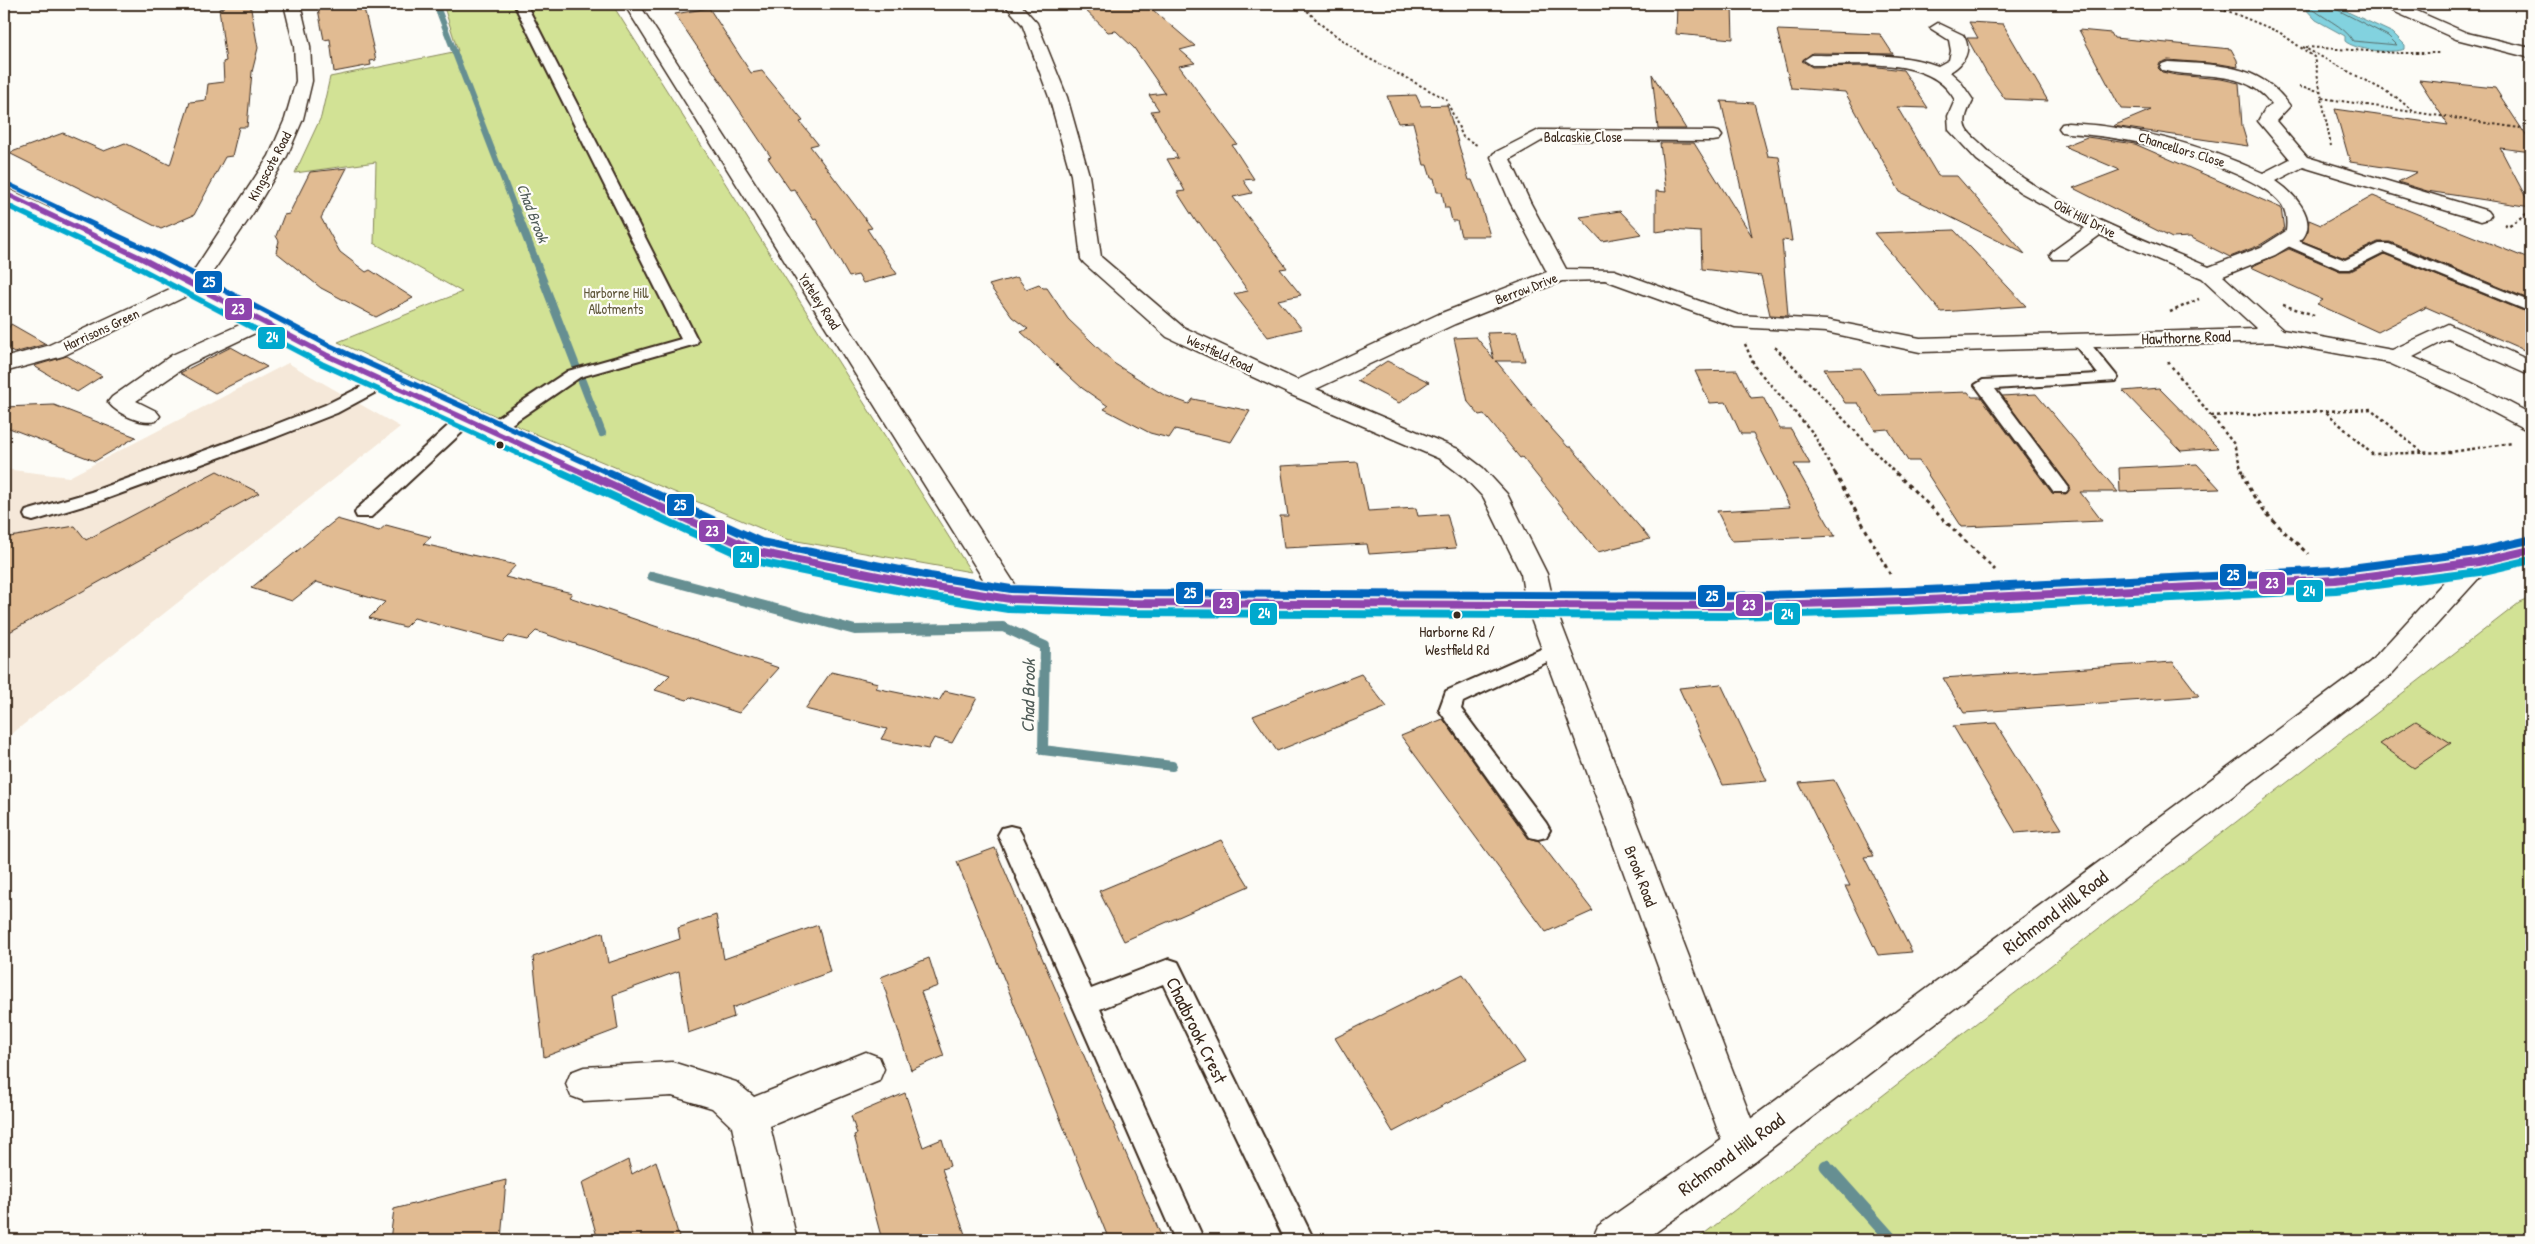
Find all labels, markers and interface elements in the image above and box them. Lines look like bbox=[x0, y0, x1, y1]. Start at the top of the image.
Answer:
street label: Balcaskie Close bbox=[1544, 127, 1623, 146]
street label: Chancellors Close bbox=[2136, 127, 2228, 171]
street label: Kingscote Road bbox=[243, 128, 296, 205]
water label: Chad Brook bbox=[512, 181, 554, 247]
street label: Oak Hill Drive bbox=[2051, 194, 2120, 242]
street label: Berrow Drive bbox=[1492, 267, 1560, 309]
street label: Yateley Road bbox=[794, 269, 846, 334]
line badge: 25 bbox=[194, 270, 223, 294]
text: 25 bbox=[203, 272, 215, 291]
park label: Harborne Hill Allotments bbox=[583, 283, 649, 318]
line badge: 23 bbox=[224, 297, 253, 321]
text: 23 bbox=[232, 299, 245, 318]
street label: Harrisons Green bbox=[60, 303, 142, 355]
street label: Hawthorne Road bbox=[2141, 324, 2231, 350]
line badge: 24 bbox=[257, 326, 286, 350]
text: 24 bbox=[266, 327, 279, 346]
street label: Westfield Road bbox=[1184, 329, 1257, 377]
unlabelled marker bbox=[495, 440, 505, 450]
line badge: 25 bbox=[666, 493, 695, 517]
text: 25 bbox=[674, 495, 686, 514]
line badge: 23 bbox=[698, 519, 726, 543]
text: 23 bbox=[706, 521, 719, 540]
line badge: 24 bbox=[732, 545, 760, 569]
text: 24 bbox=[740, 547, 753, 566]
line badge: 25 bbox=[2219, 563, 2247, 587]
text: 25 bbox=[2227, 565, 2239, 584]
line badge: 23 bbox=[2258, 571, 2286, 595]
text: 23 bbox=[2266, 573, 2279, 592]
line badge: 24 bbox=[2295, 579, 2324, 603]
line badge: 25 bbox=[1175, 581, 1204, 605]
text: 24 bbox=[2303, 581, 2316, 600]
text: 25 bbox=[1184, 583, 1196, 602]
line badge: 25 bbox=[1697, 584, 1726, 608]
text: 25 bbox=[1706, 586, 1718, 605]
line badge: 23 bbox=[1212, 591, 1240, 615]
text: 23 bbox=[1220, 593, 1233, 612]
line badge: 23 bbox=[1735, 593, 1764, 617]
text: 23 bbox=[1743, 595, 1756, 614]
line badge: 24 bbox=[1249, 602, 1278, 626]
line badge: 24 bbox=[1773, 602, 1801, 626]
text: 24 bbox=[1258, 603, 1271, 622]
text: 24 bbox=[1781, 604, 1794, 623]
marker: Harborne Rd / Westfield Rd bbox=[1452, 610, 1462, 620]
place label: Harborne Rd / Westfield Rd bbox=[1419, 621, 1495, 660]
water label: Chad Brook bbox=[1015, 657, 1041, 733]
street label: Brook Road bbox=[1619, 842, 1663, 910]
street label: Richmond Hill Road bbox=[1997, 863, 2114, 960]
street label: Chadbrook Crest bbox=[1160, 973, 1234, 1088]
street label: Richmond Hill Road bbox=[1672, 1106, 1790, 1202]

